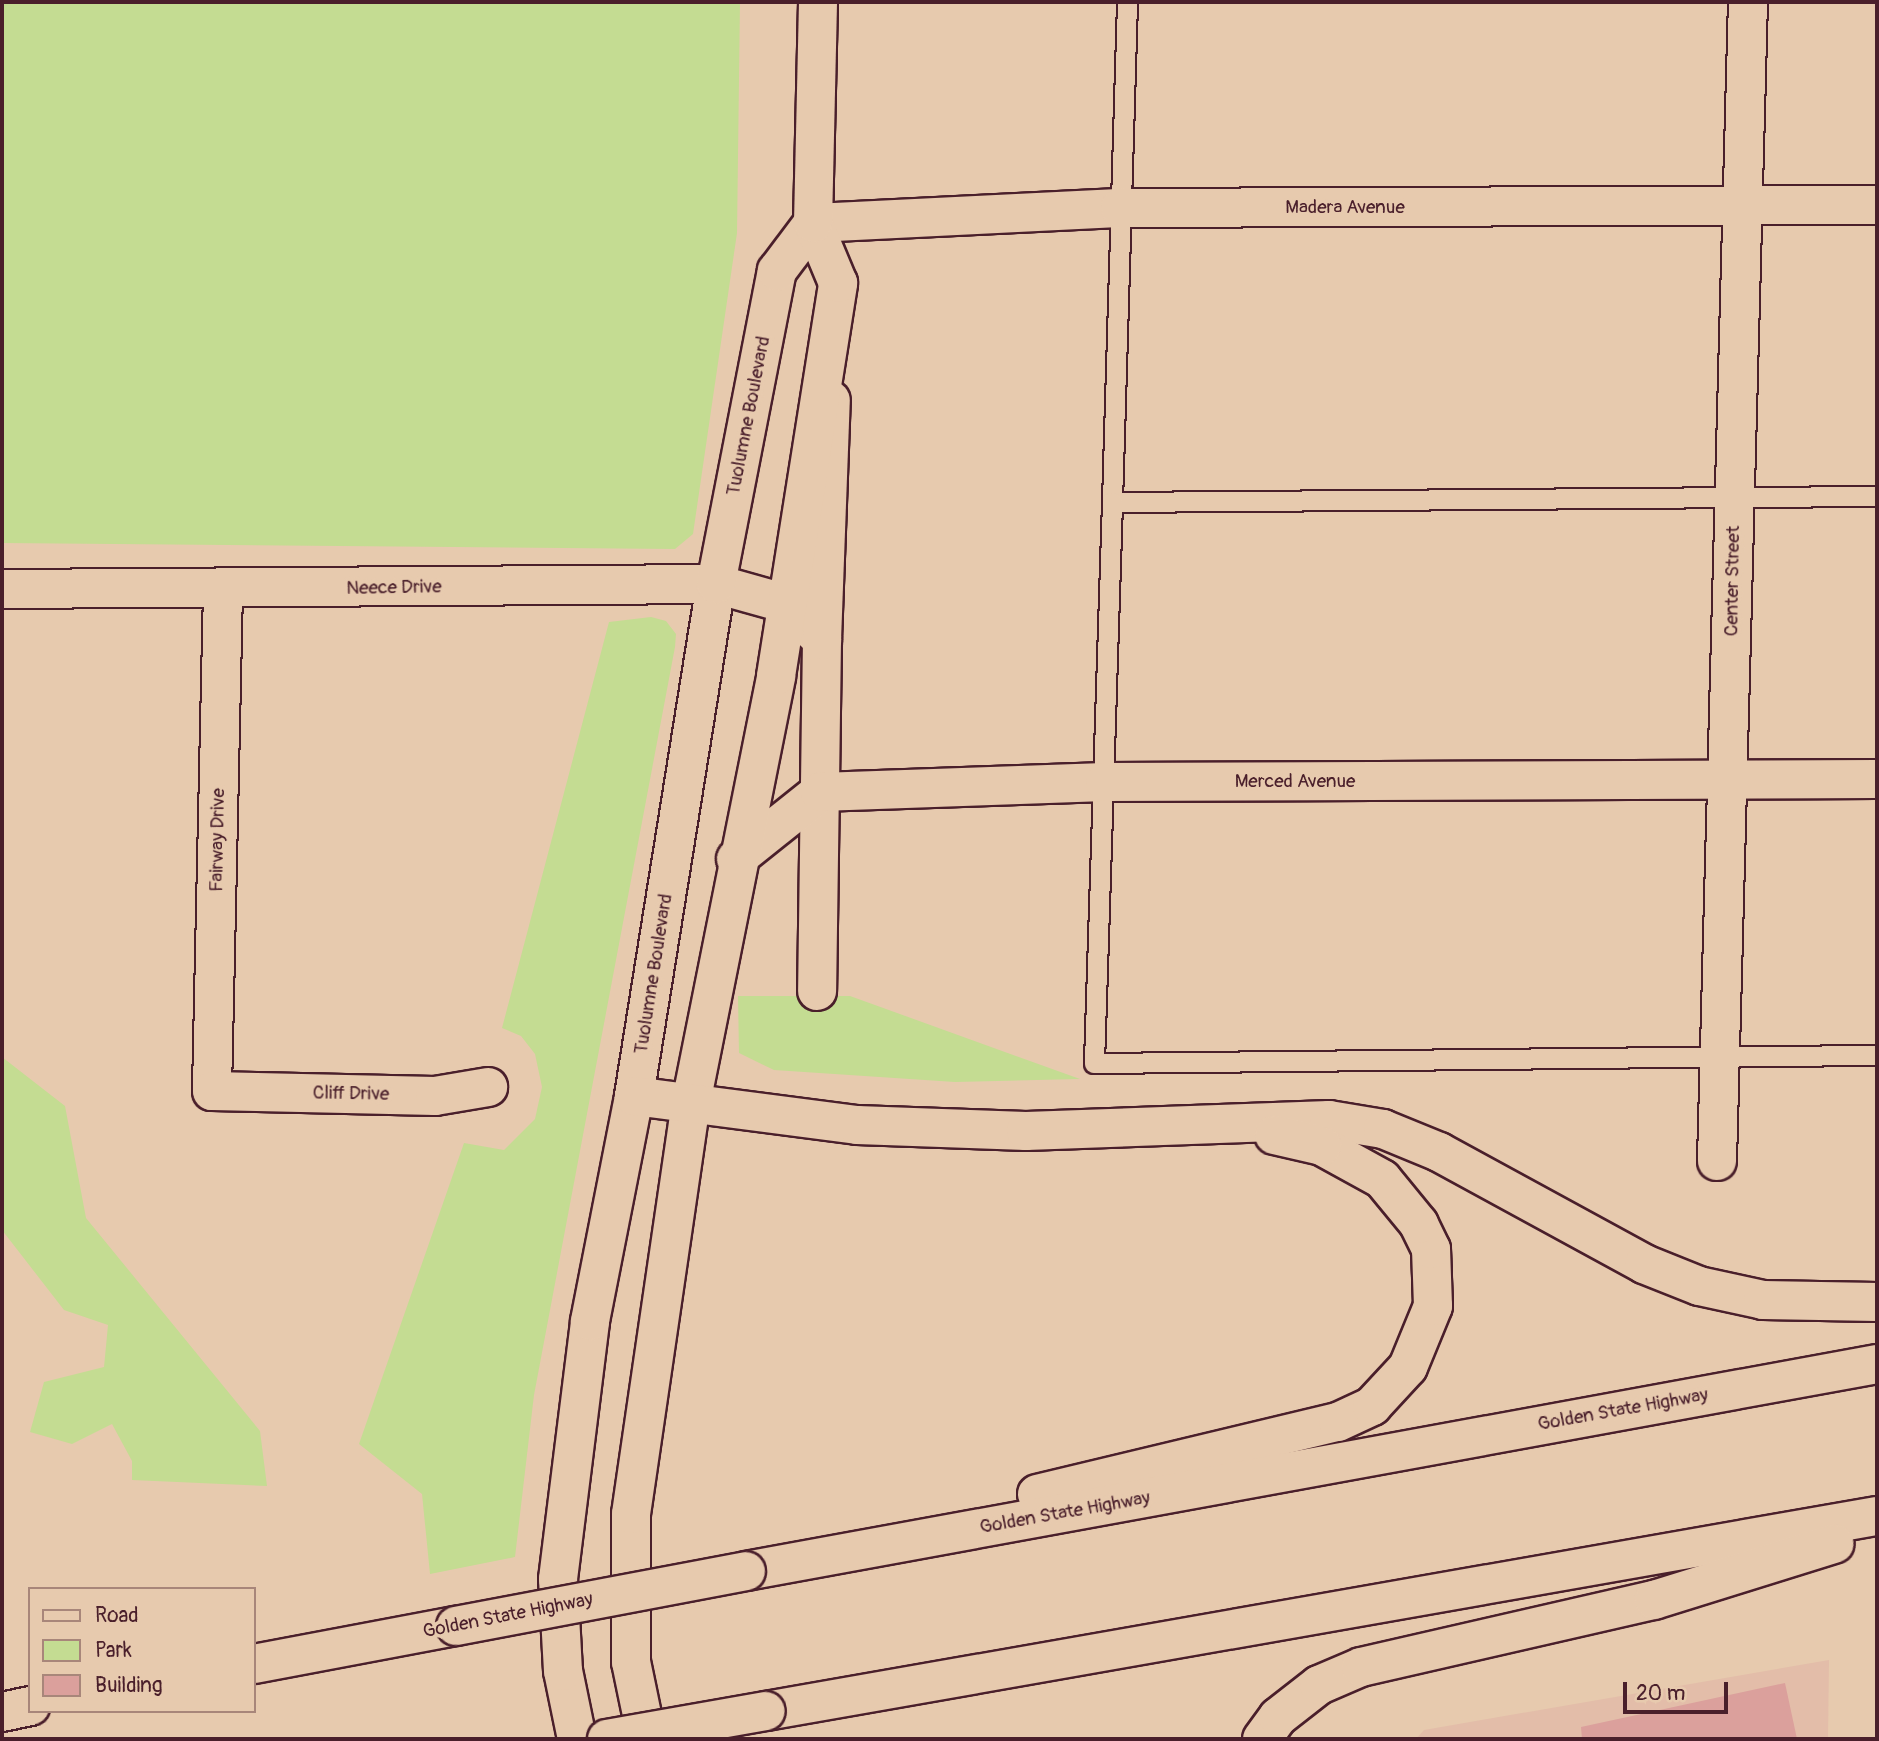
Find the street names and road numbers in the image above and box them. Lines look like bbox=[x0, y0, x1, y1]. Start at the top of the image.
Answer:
street label: Madera Avenue bbox=[1285, 197, 1405, 219]
street label: Tuolumne Boulevard bbox=[722, 334, 776, 498]
street label: Center Street bbox=[1721, 525, 1745, 637]
street label: Neece Drive bbox=[346, 576, 442, 600]
street label: Merced Avenue bbox=[1235, 771, 1355, 793]
street label: Fairway Drive bbox=[206, 788, 230, 892]
street label: Tuolumne Boulevard bbox=[630, 892, 678, 1056]
street label: Cliff Drive bbox=[312, 1082, 390, 1106]
street label: Golden State Highway bbox=[1536, 1384, 1710, 1436]
street label: Golden State Highway bbox=[978, 1487, 1152, 1539]
street label: Golden State Highway bbox=[421, 1588, 595, 1644]

